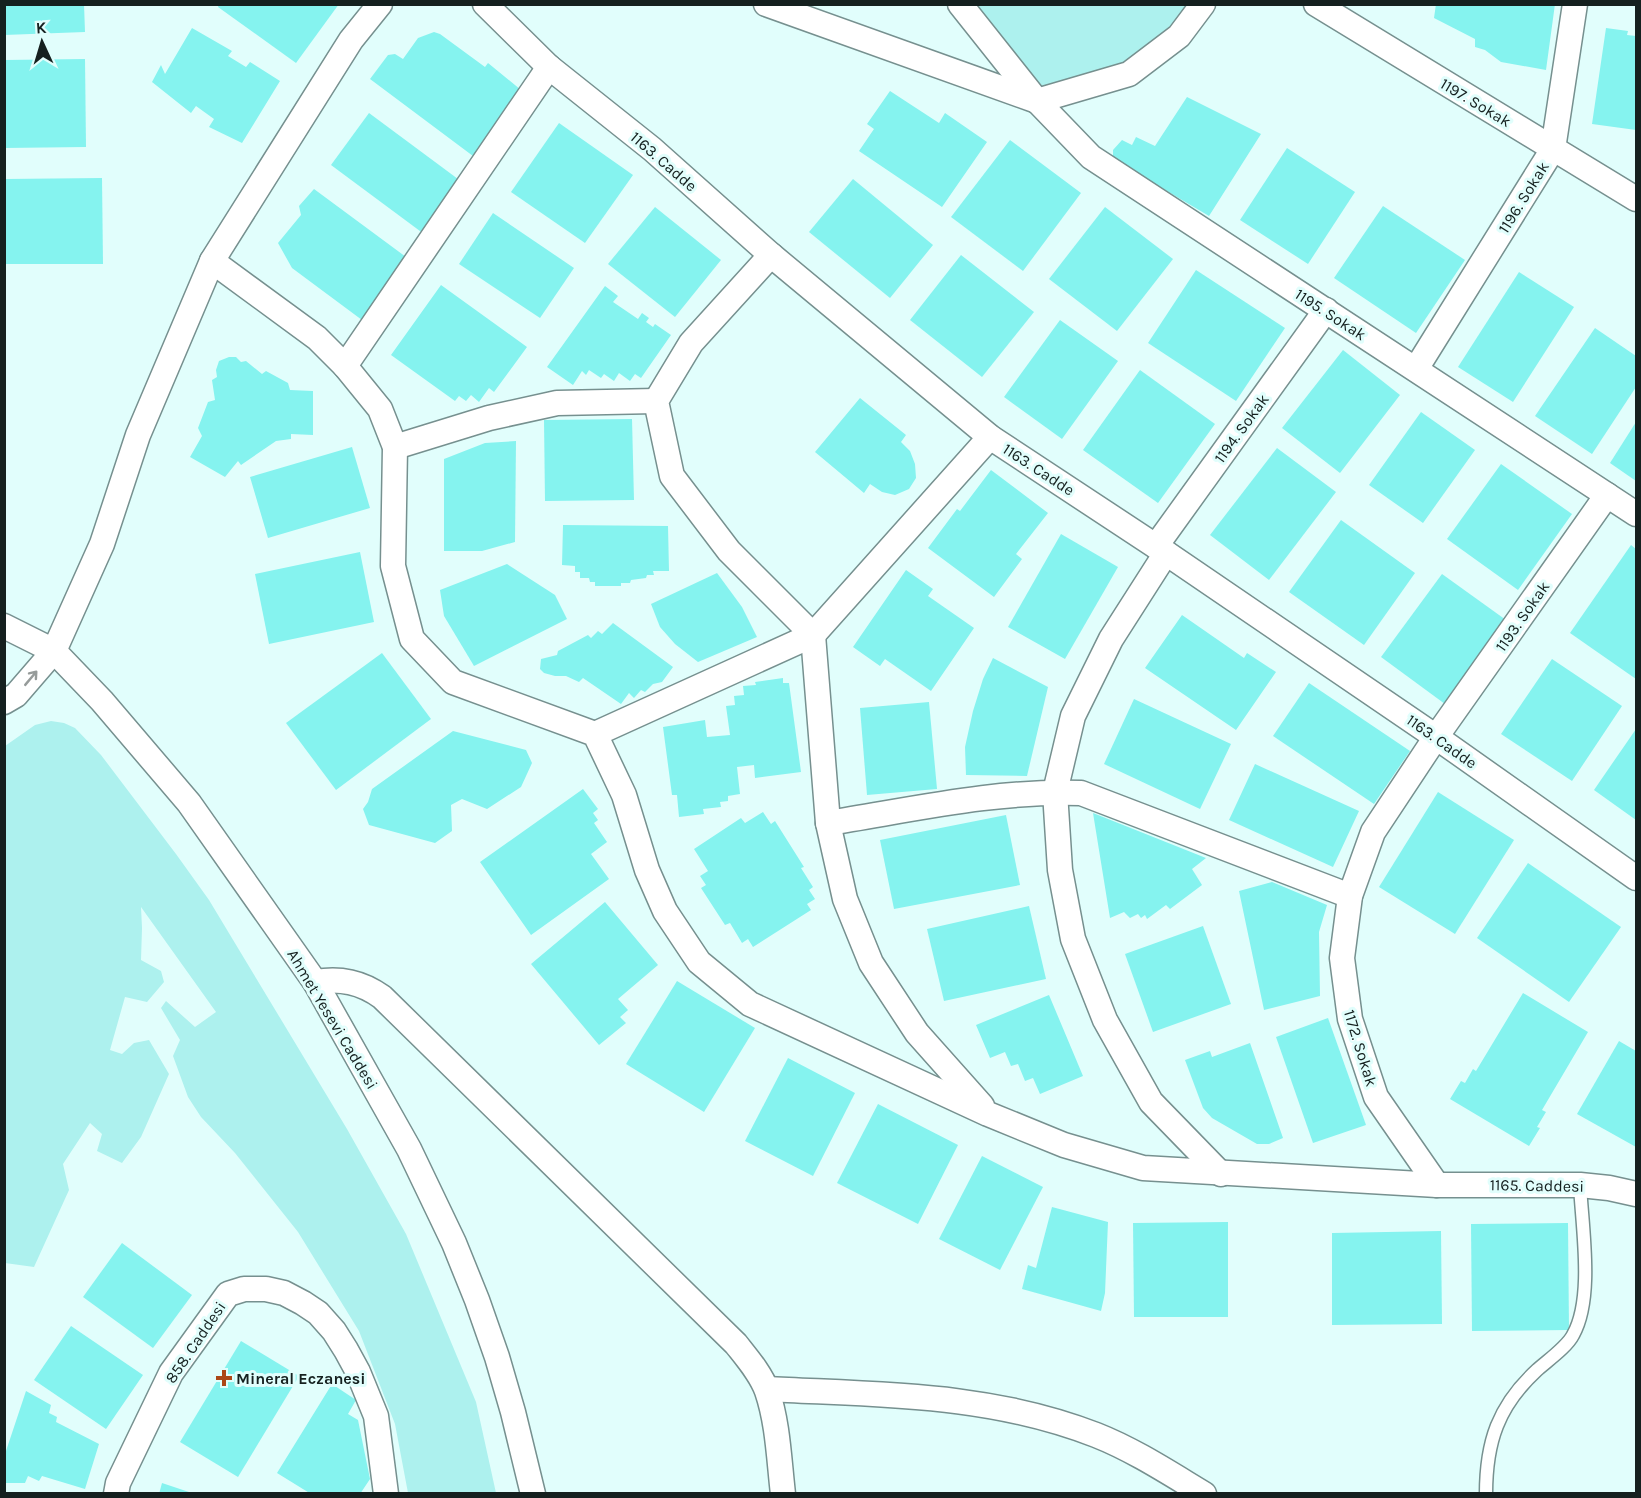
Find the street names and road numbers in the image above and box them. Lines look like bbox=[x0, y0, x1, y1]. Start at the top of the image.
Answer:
street label: 1197. Sokak bbox=[1437, 74, 1515, 131]
street label: 1163. Cadde bbox=[627, 127, 701, 195]
street label: 1196. Sokak bbox=[1494, 158, 1553, 237]
street label: 1195. Sokak bbox=[1292, 284, 1370, 344]
street label: 1194. Sokak bbox=[1210, 390, 1273, 467]
street label: 1163. Cadde bbox=[999, 439, 1078, 500]
street label: 1193. Sokak bbox=[1491, 578, 1553, 655]
street label: 1163. Cadde bbox=[1403, 710, 1481, 773]
street label: Ahmet Yesevi Caddesi bbox=[283, 946, 382, 1093]
street label: 1172. Sokak bbox=[1340, 1007, 1381, 1089]
street label: 1165. Caddesi bbox=[1490, 1175, 1584, 1196]
street label: 858. Caddesi bbox=[161, 1298, 230, 1387]

